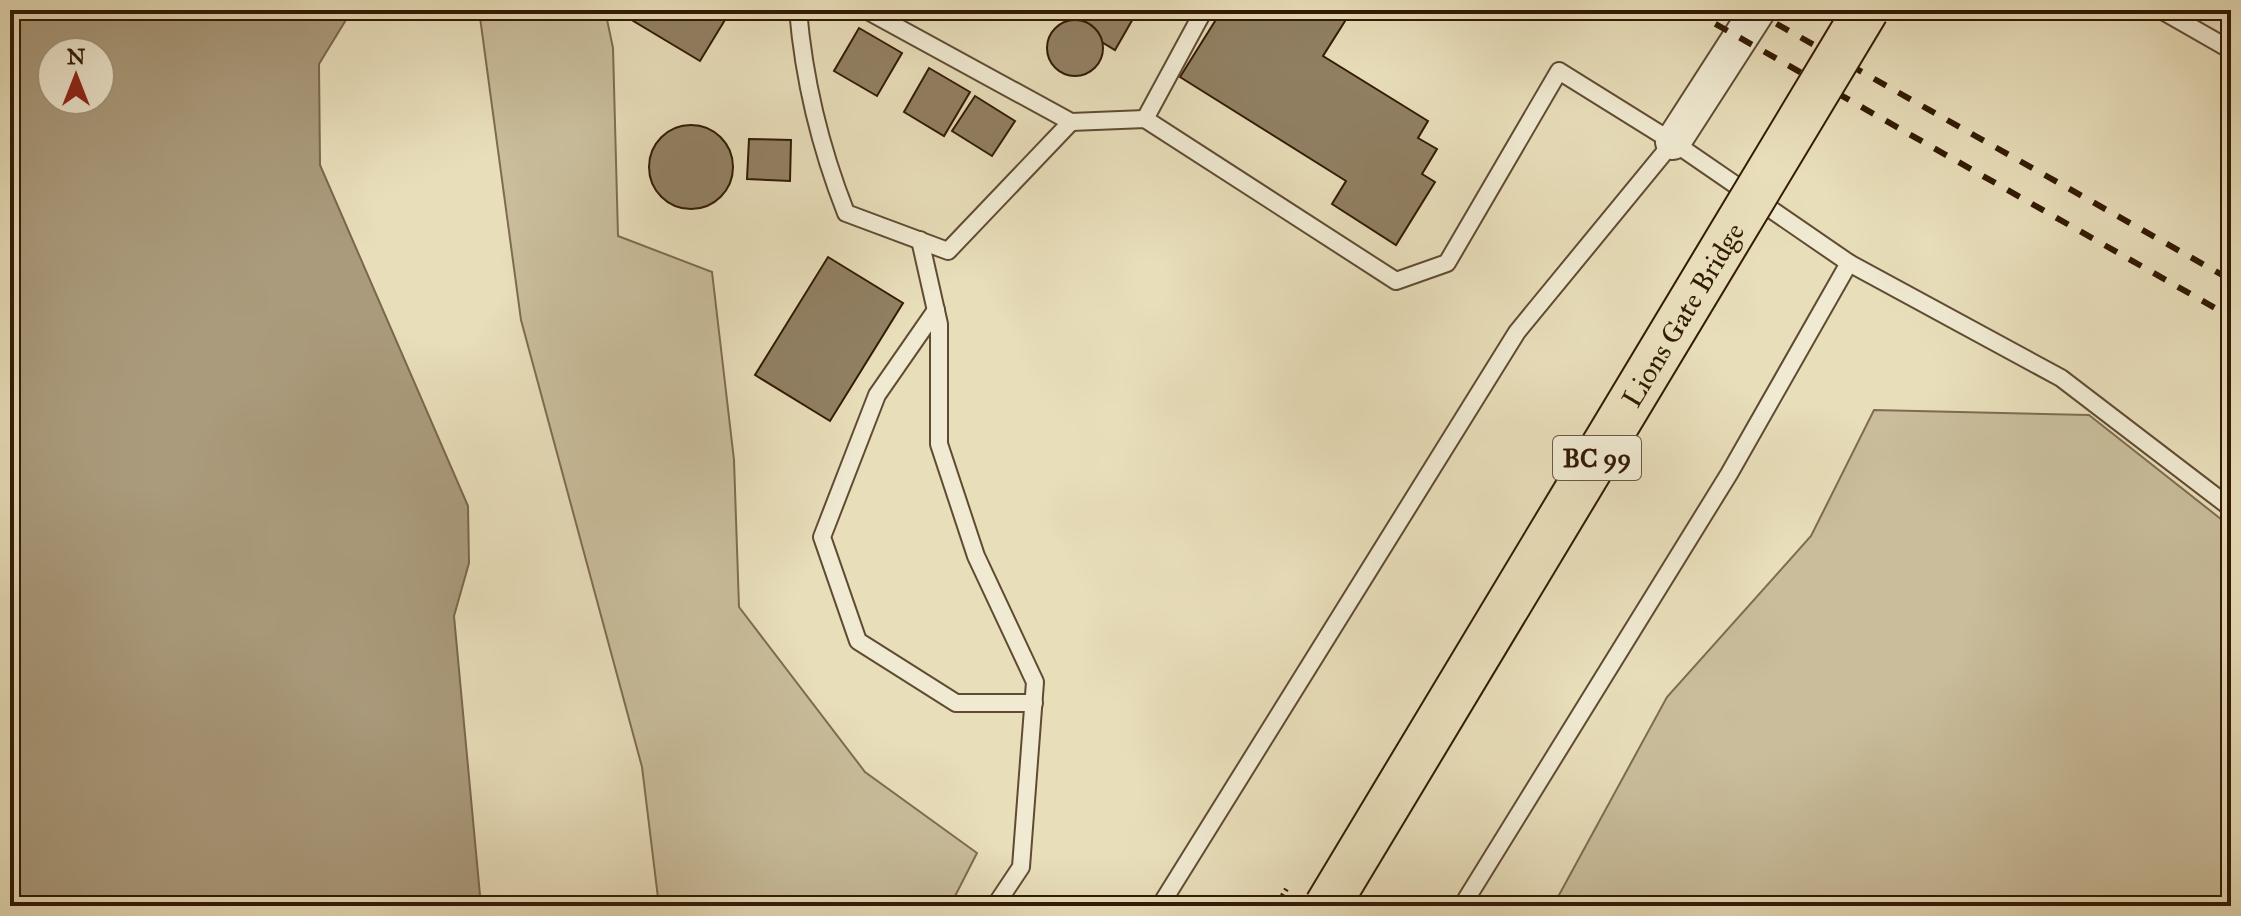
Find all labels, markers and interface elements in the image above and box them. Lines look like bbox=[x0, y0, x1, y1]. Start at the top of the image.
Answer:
north arrow bbox=[36, 36, 116, 116]
text: N bbox=[67, 43, 86, 70]
street label: Lions Gate Bridge bbox=[1614, 216, 1752, 413]
road number: BC 99 bbox=[1553, 436, 1641, 480]

